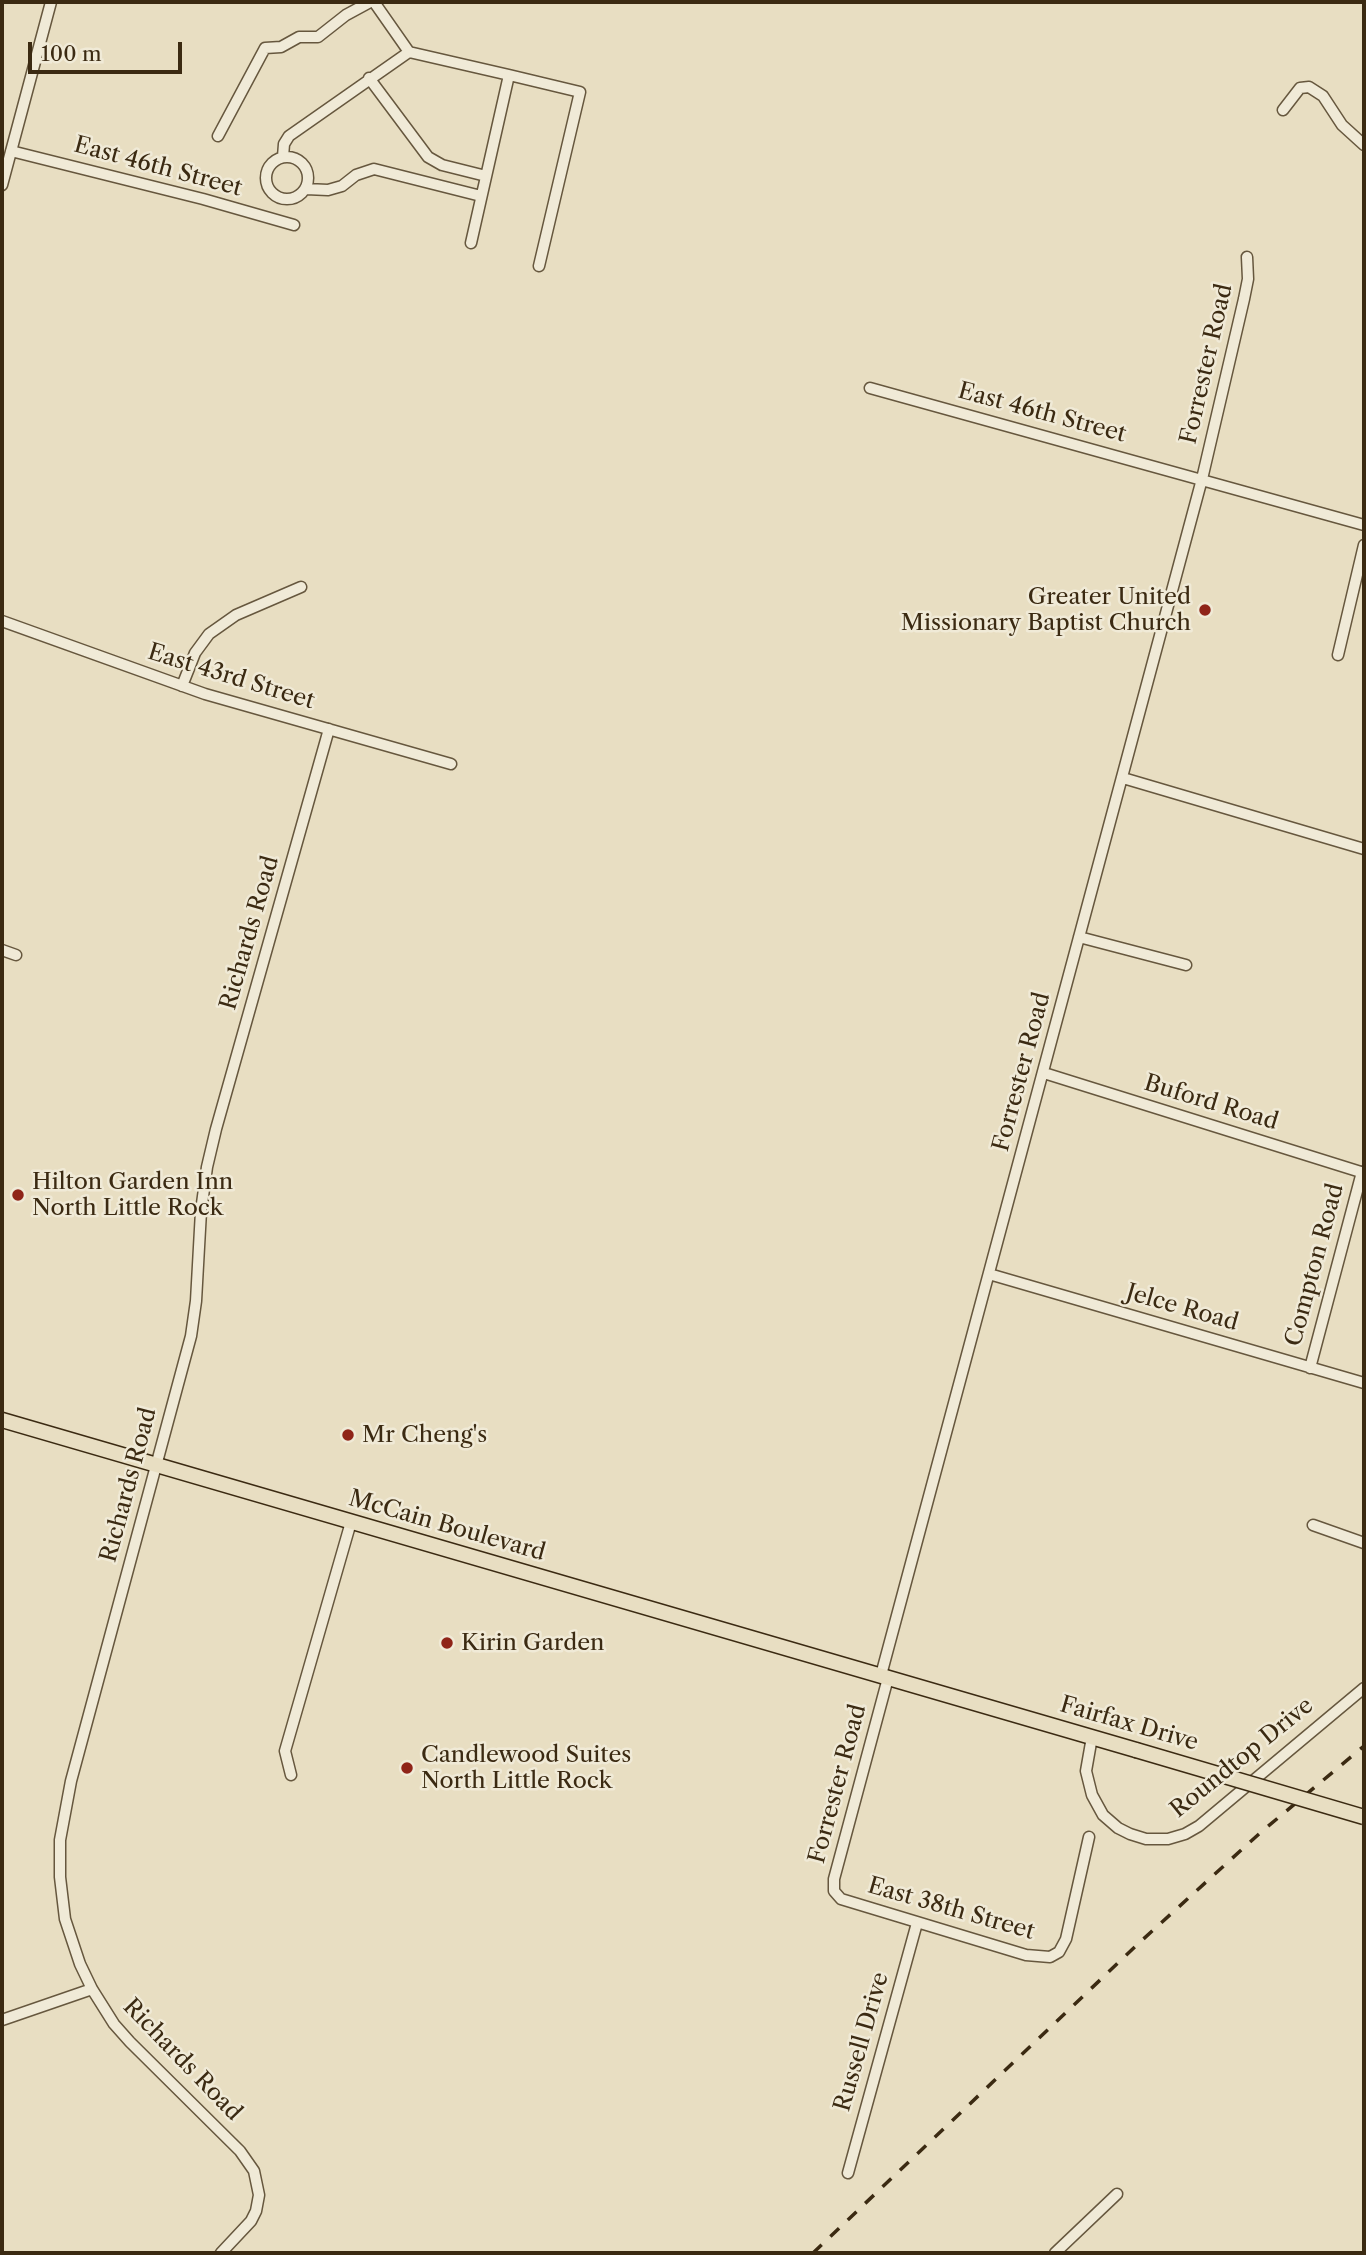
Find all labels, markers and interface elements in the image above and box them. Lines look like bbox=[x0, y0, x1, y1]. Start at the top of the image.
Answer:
scale bar bbox=[32, 28, 186, 72]
text: 100 m bbox=[41, 41, 102, 66]
street label: East 46th Street bbox=[71, 131, 245, 203]
street label: Forrester Road bbox=[1175, 281, 1239, 447]
street label: East 46th Street bbox=[955, 377, 1129, 449]
place label: Greater United Missionary Baptist Church bbox=[901, 583, 1191, 637]
marker: Greater United Missionary Baptist Church bbox=[1197, 602, 1213, 618]
street label: East 43rd Street bbox=[144, 639, 318, 715]
street label: Richards Road bbox=[215, 853, 285, 1013]
street label: Forrester Road bbox=[987, 989, 1057, 1155]
street label: Buford Road bbox=[1141, 1070, 1281, 1136]
place label: Hilton Garden Inn North Little Rock bbox=[32, 1168, 233, 1222]
street label: Compton Road bbox=[1280, 1181, 1350, 1349]
marker: Hilton Garden Inn North Little Rock bbox=[10, 1187, 26, 1203]
street label: Jelce Road bbox=[1123, 1279, 1241, 1337]
street label: Richards Road bbox=[95, 1405, 163, 1565]
place label: Mr Cheng's bbox=[362, 1421, 487, 1449]
marker: Mr Cheng's bbox=[340, 1427, 356, 1443]
street label: McCain Boulevard bbox=[346, 1485, 548, 1567]
place label: Kirin Garden bbox=[461, 1629, 604, 1657]
marker: Kirin Garden bbox=[439, 1635, 455, 1651]
street label: Fairfax Drive bbox=[1057, 1691, 1201, 1757]
street label: Roundtop Drive bbox=[1165, 1692, 1319, 1824]
street label: Forrester Road bbox=[803, 1701, 873, 1867]
place label: Candlewood Suites North Little Rock bbox=[421, 1741, 631, 1795]
marker: Candlewood Suites North Little Rock bbox=[399, 1760, 415, 1776]
street label: East 38th Street bbox=[864, 1872, 1038, 1946]
street label: Russell Drive bbox=[829, 1969, 895, 2115]
street label: Richards Road bbox=[117, 1993, 247, 2127]

